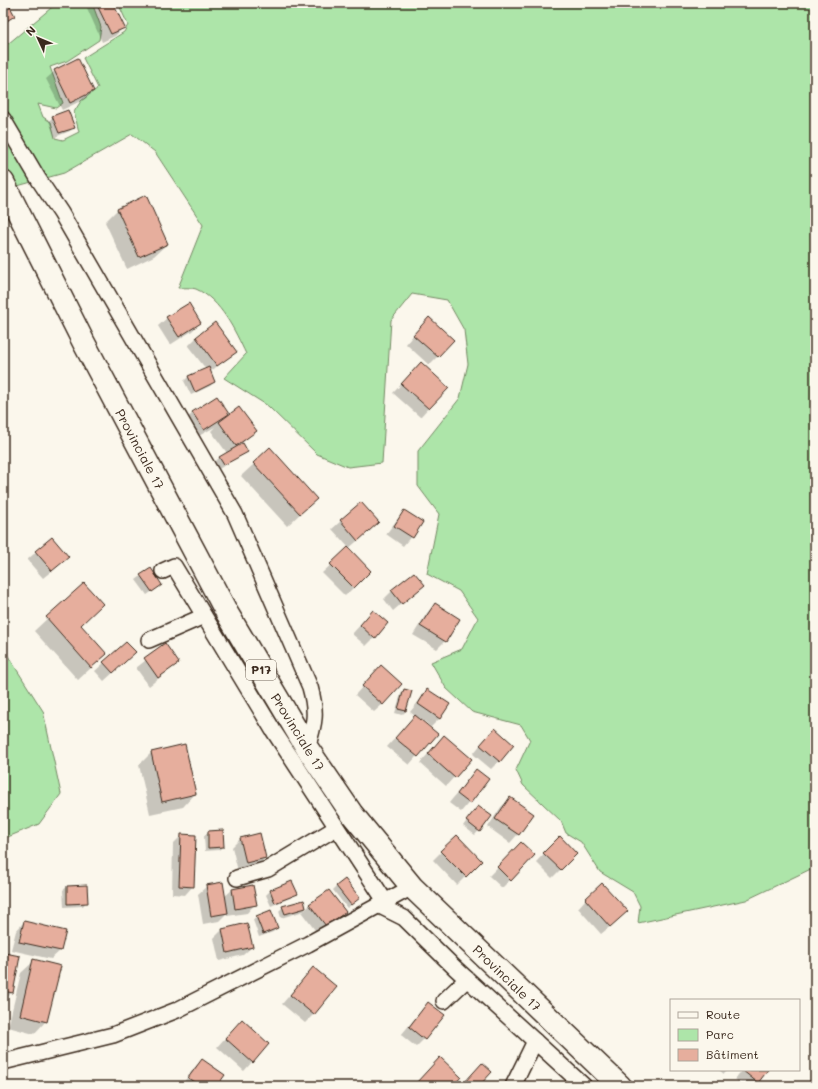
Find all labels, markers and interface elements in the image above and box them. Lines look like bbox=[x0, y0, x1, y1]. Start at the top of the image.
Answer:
north arrow bbox=[18, 18, 58, 58]
text: N bbox=[22, 22, 39, 39]
street label: Provinciale 17 bbox=[112, 406, 169, 492]
road number: P17 bbox=[246, 660, 276, 680]
street label: Provinciale 17 bbox=[268, 690, 329, 774]
street label: Provinciale 17 bbox=[470, 941, 545, 1014]
legend bbox=[670, 999, 800, 1071]
text: Route bbox=[706, 1006, 740, 1022]
text: Parc bbox=[706, 1026, 734, 1042]
text: Bâtiment bbox=[706, 1046, 759, 1062]

